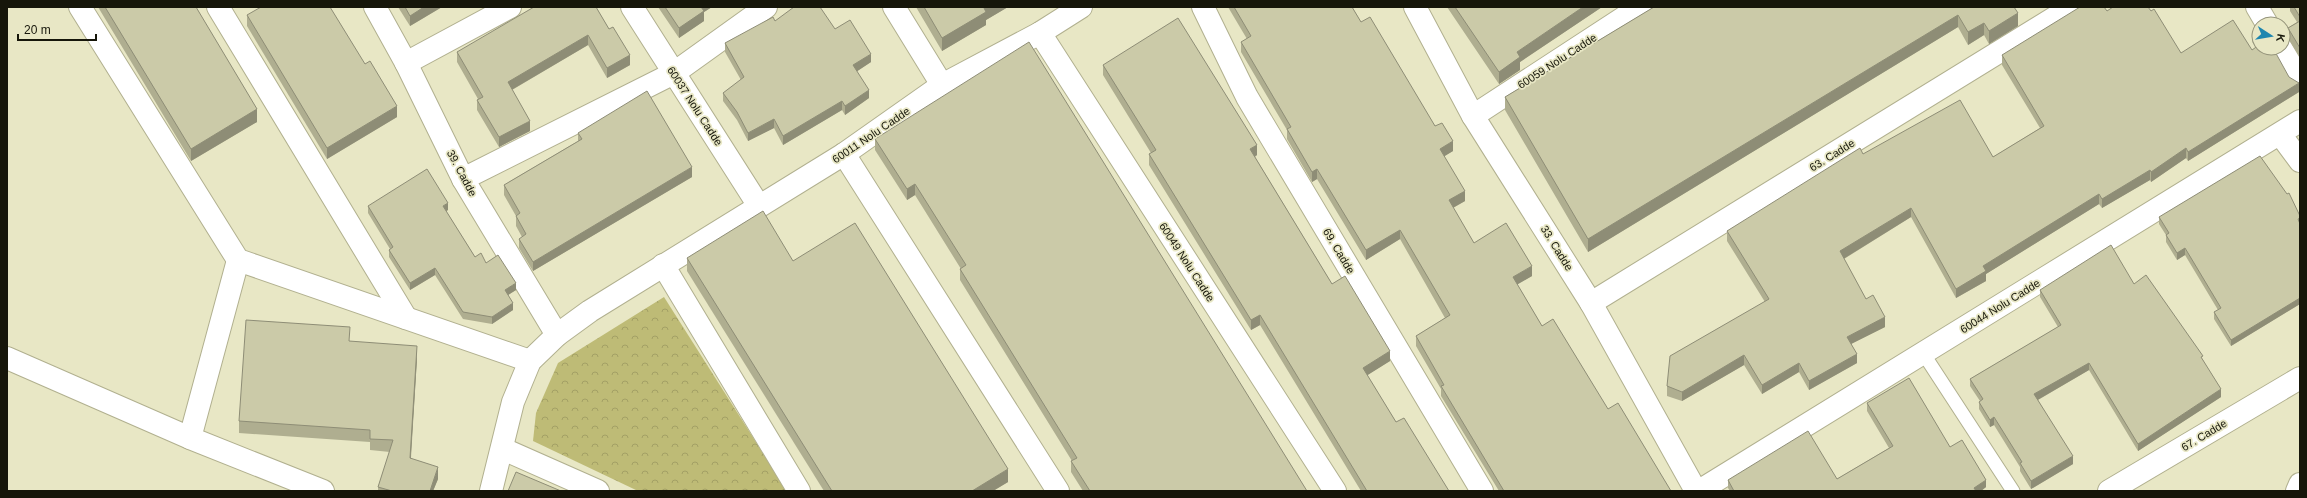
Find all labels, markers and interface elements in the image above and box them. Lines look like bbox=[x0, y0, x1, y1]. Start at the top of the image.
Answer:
scale bar bbox=[18, 16, 96, 42]
north arrow bbox=[2251, 16, 2291, 56]
text: 20 m bbox=[24, 23, 51, 37]
street label: 60059 Nolu Cadde bbox=[1515, 31, 1599, 91]
text: K bbox=[2274, 33, 2287, 43]
street label: 60037 Nolu Cadde bbox=[665, 64, 725, 148]
street label: 60011 Nolu Cadde bbox=[830, 105, 912, 165]
street label: 63. Cadde bbox=[1807, 136, 1857, 174]
street label: 39. Cadde bbox=[445, 148, 479, 198]
street label: 60049 Nolu Cadde bbox=[1157, 220, 1217, 304]
street label: 33. Cadde bbox=[1538, 223, 1576, 273]
street label: 69. Cadde bbox=[1321, 226, 1357, 276]
street label: 60044 Nolu Cadde bbox=[1958, 277, 2042, 335]
street label: 67. Cadde bbox=[2179, 417, 2229, 453]

